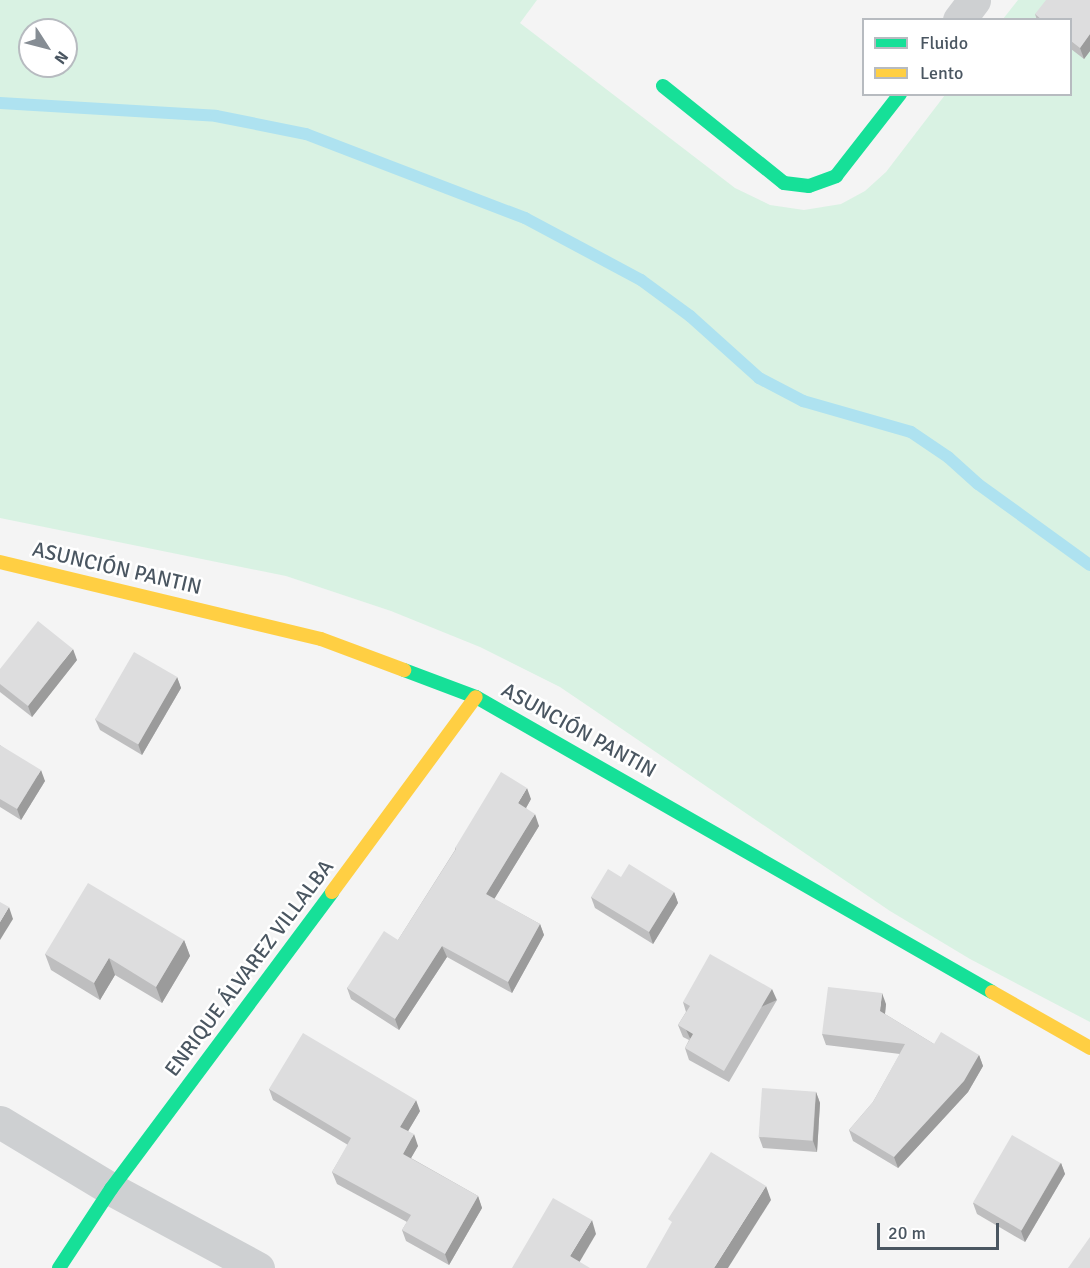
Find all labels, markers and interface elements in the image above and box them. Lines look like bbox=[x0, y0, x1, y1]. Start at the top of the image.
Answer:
north arrow bbox=[18, 18, 78, 78]
legend bbox=[862, 18, 1072, 96]
text: Fluido bbox=[920, 32, 968, 54]
text: N bbox=[50, 47, 72, 68]
text: Lento bbox=[920, 62, 963, 84]
street label: ASUNCIÓN PANTIN bbox=[30, 536, 204, 600]
street label: ASUNCIÓN PANTIN bbox=[497, 677, 661, 783]
street label: ENRIQUE ÁLVAREZ VILLALBA bbox=[159, 855, 339, 1081]
scale bar bbox=[880, 1211, 1002, 1249]
text: 20 m bbox=[888, 1222, 926, 1244]

